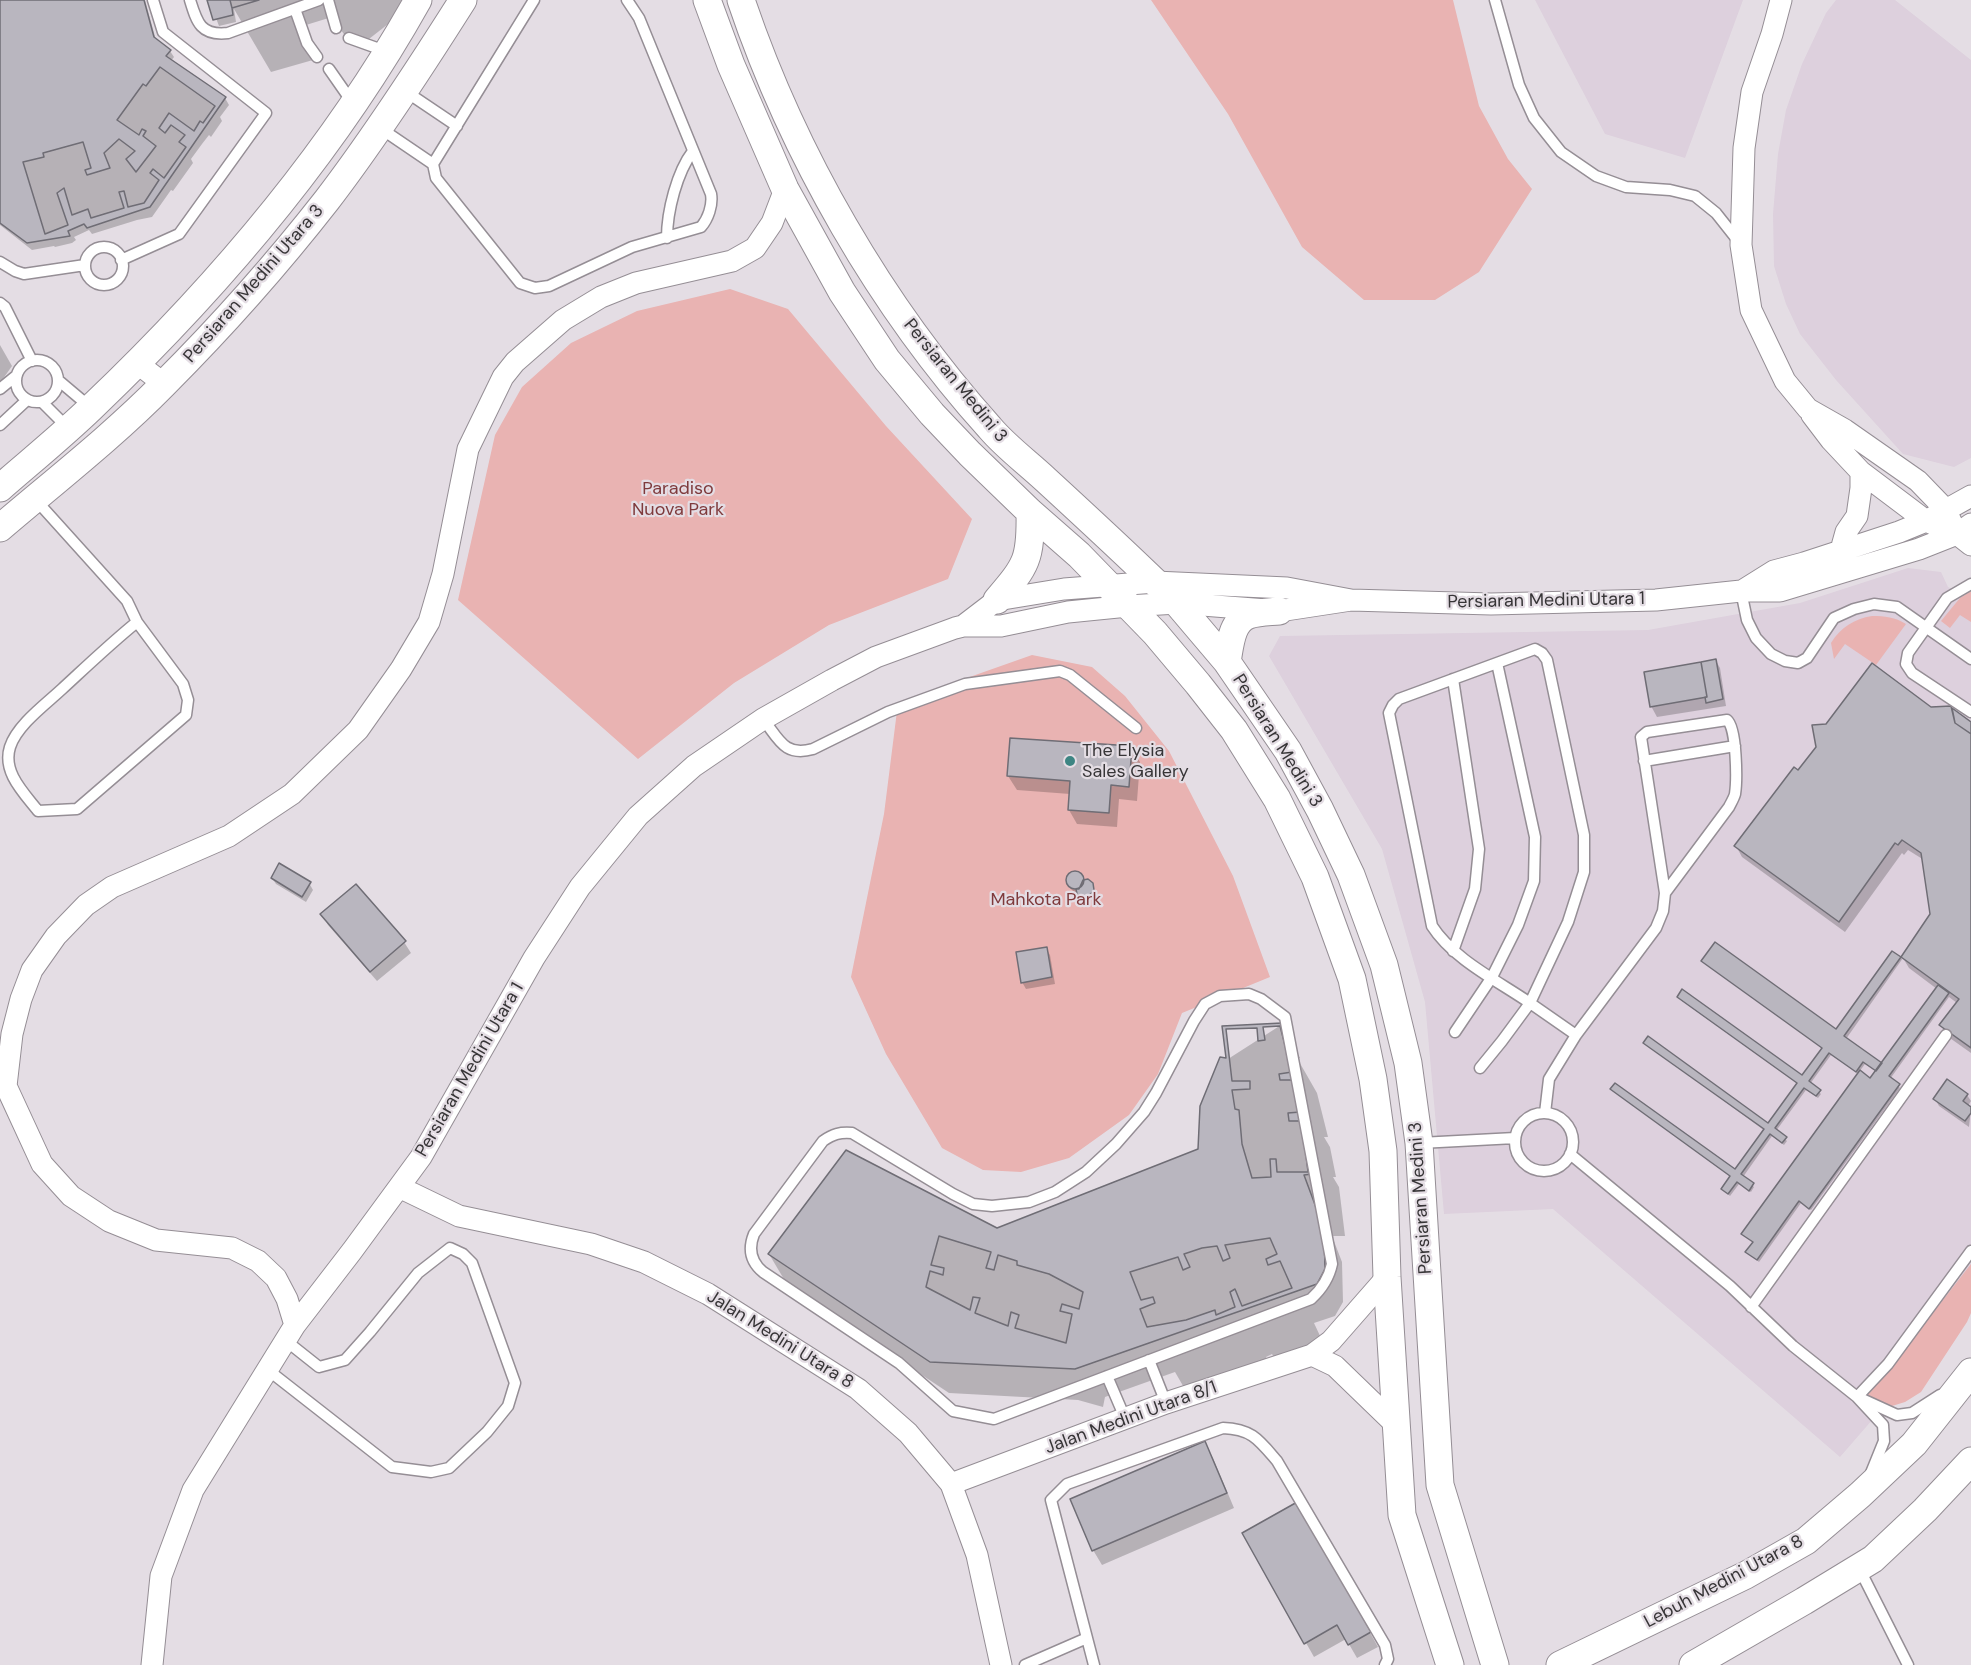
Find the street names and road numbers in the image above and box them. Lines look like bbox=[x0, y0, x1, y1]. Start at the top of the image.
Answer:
street label: Persiaran Medini Utara 3 bbox=[179, 201, 329, 367]
street label: Persiaran Medini 3 bbox=[899, 315, 1011, 447]
street label: Persiaran Medini Utara 1 bbox=[1447, 588, 1645, 614]
street label: Persiaran Medini 3 bbox=[1227, 671, 1327, 811]
street label: Persiaran Medini Utara 1 bbox=[411, 979, 529, 1161]
street label: Persiaran Medini 3 bbox=[1405, 1121, 1437, 1275]
street label: Jalan Medini Utara 8 bbox=[703, 1286, 857, 1394]
street label: Jalan Medini Utara 8/1 bbox=[1042, 1377, 1220, 1459]
street label: Lebuh Medini Utara 8 bbox=[1641, 1531, 1807, 1633]

